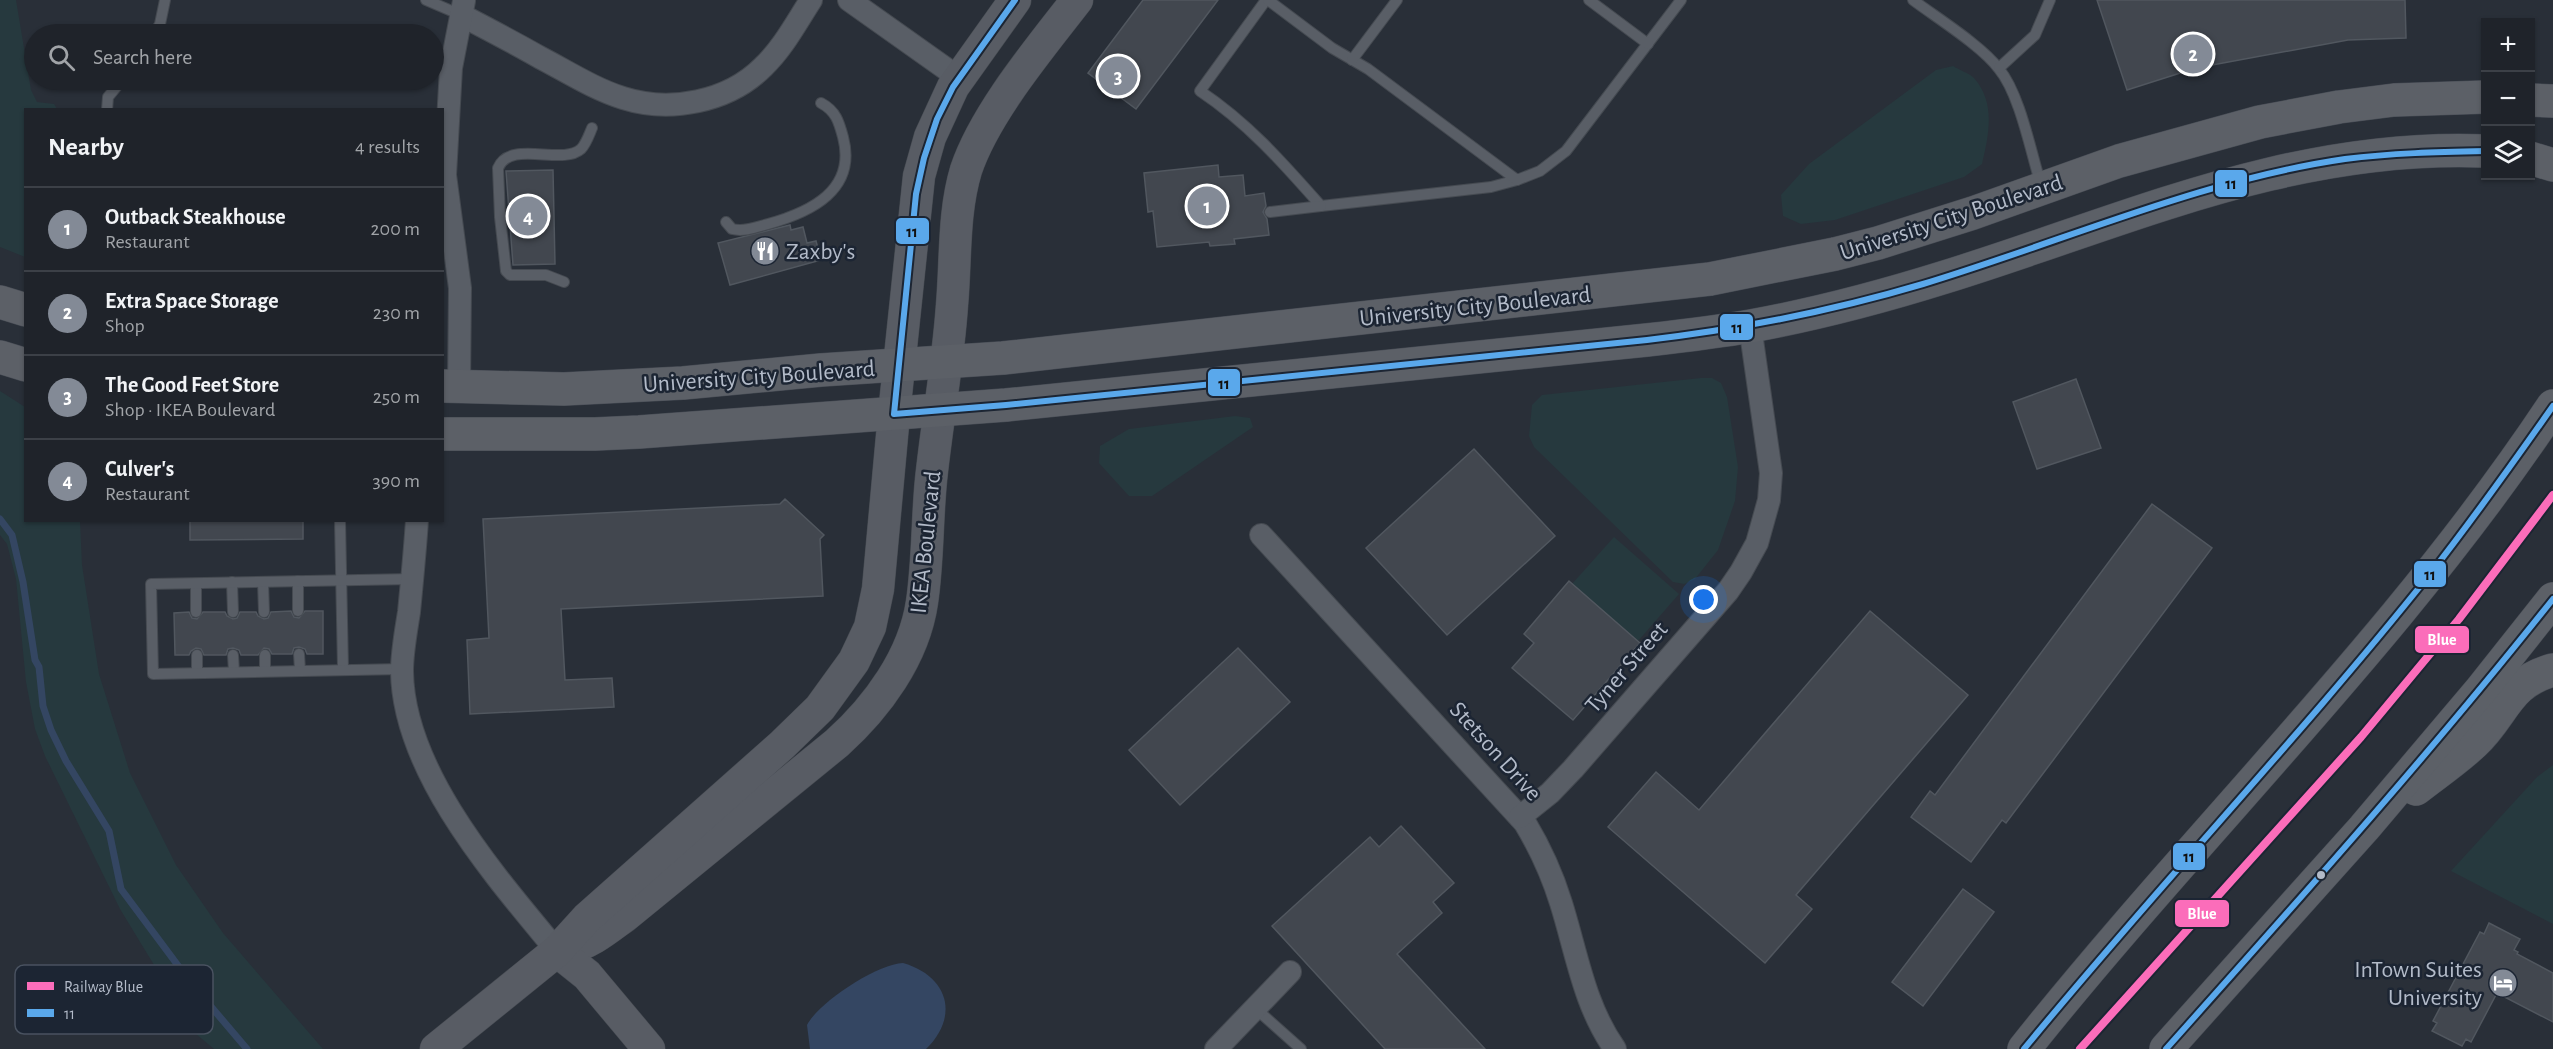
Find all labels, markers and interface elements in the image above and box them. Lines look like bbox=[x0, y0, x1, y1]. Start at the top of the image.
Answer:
map controls bbox=[2481, 18, 2535, 180]
button: + bbox=[2481, 18, 2535, 72]
search box bbox=[24, 24, 444, 90]
pin: 2 bbox=[2174, 32, 2212, 76]
icon: search bbox=[45, 41, 78, 74]
text: Search here bbox=[93, 46, 192, 68]
pin: 3 bbox=[1098, 54, 1138, 98]
button: − bbox=[2481, 72, 2535, 126]
button: layers bbox=[2481, 126, 2535, 180]
text: Nearby bbox=[48, 134, 124, 160]
text: 4 results bbox=[355, 137, 420, 157]
line badge: 11 bbox=[2214, 169, 2248, 198]
street label: University City Boulevard bbox=[1837, 171, 2066, 265]
text: 11 bbox=[2225, 176, 2237, 192]
pin: 1 bbox=[1188, 184, 1226, 228]
pin: 4 bbox=[508, 194, 548, 238]
text: Outback Steakhouse bbox=[105, 206, 286, 228]
line badge: 11 bbox=[895, 217, 930, 245]
text: 1 bbox=[64, 219, 71, 239]
text: 200 m bbox=[370, 219, 420, 239]
text: 11 bbox=[906, 224, 918, 240]
text: Restaurant bbox=[105, 232, 190, 252]
restaurant icon: Zaxby's bbox=[749, 235, 781, 267]
place label: Zaxby's bbox=[786, 240, 855, 264]
street label: University City Boulevard bbox=[1358, 283, 1592, 331]
text: Extra Space Storage bbox=[105, 290, 279, 312]
text: 2 bbox=[63, 303, 72, 323]
text: 230 m bbox=[373, 303, 420, 323]
line badge: 11 bbox=[1719, 313, 1754, 341]
text: Shop bbox=[105, 316, 145, 336]
text: 11 bbox=[1731, 320, 1743, 336]
street label: University City Boulevard bbox=[642, 357, 876, 397]
line badge: 11 bbox=[1207, 368, 1241, 397]
text: The Good Feet Store bbox=[105, 374, 279, 396]
text: 11 bbox=[1218, 376, 1230, 392]
text: 3 bbox=[63, 387, 72, 407]
text: 250 m bbox=[373, 387, 420, 407]
text: Shop · IKEA Boulevard bbox=[105, 400, 275, 420]
text: Culver's bbox=[105, 458, 174, 480]
street label: IKEA Boulevard bbox=[907, 470, 945, 615]
text: 4 bbox=[62, 471, 73, 491]
text: 390 m bbox=[373, 471, 420, 491]
text: Restaurant bbox=[105, 484, 190, 504]
line badge: 11 bbox=[2413, 560, 2447, 588]
text: 11 bbox=[2424, 567, 2436, 583]
your location bbox=[1689, 585, 1718, 614]
street label: Tyner Street bbox=[1581, 617, 1673, 718]
line badge: Blue bbox=[2414, 625, 2470, 654]
text: Blue bbox=[2427, 632, 2457, 648]
street label: Stetson Drive bbox=[1445, 698, 1546, 806]
line badge: 11 bbox=[2172, 842, 2206, 871]
text: 11 bbox=[2183, 849, 2195, 865]
unlabelled marker bbox=[2315, 869, 2327, 881]
line badge: Blue bbox=[2174, 899, 2230, 928]
text: Blue bbox=[2187, 906, 2217, 922]
place label: InTown Suites University bbox=[2354, 958, 2482, 1010]
legend bbox=[15, 965, 213, 1034]
hotel icon: InTown Suites University bbox=[2487, 967, 2519, 999]
text: Railway Blue bbox=[64, 979, 143, 996]
text: 11 bbox=[64, 1006, 75, 1022]

